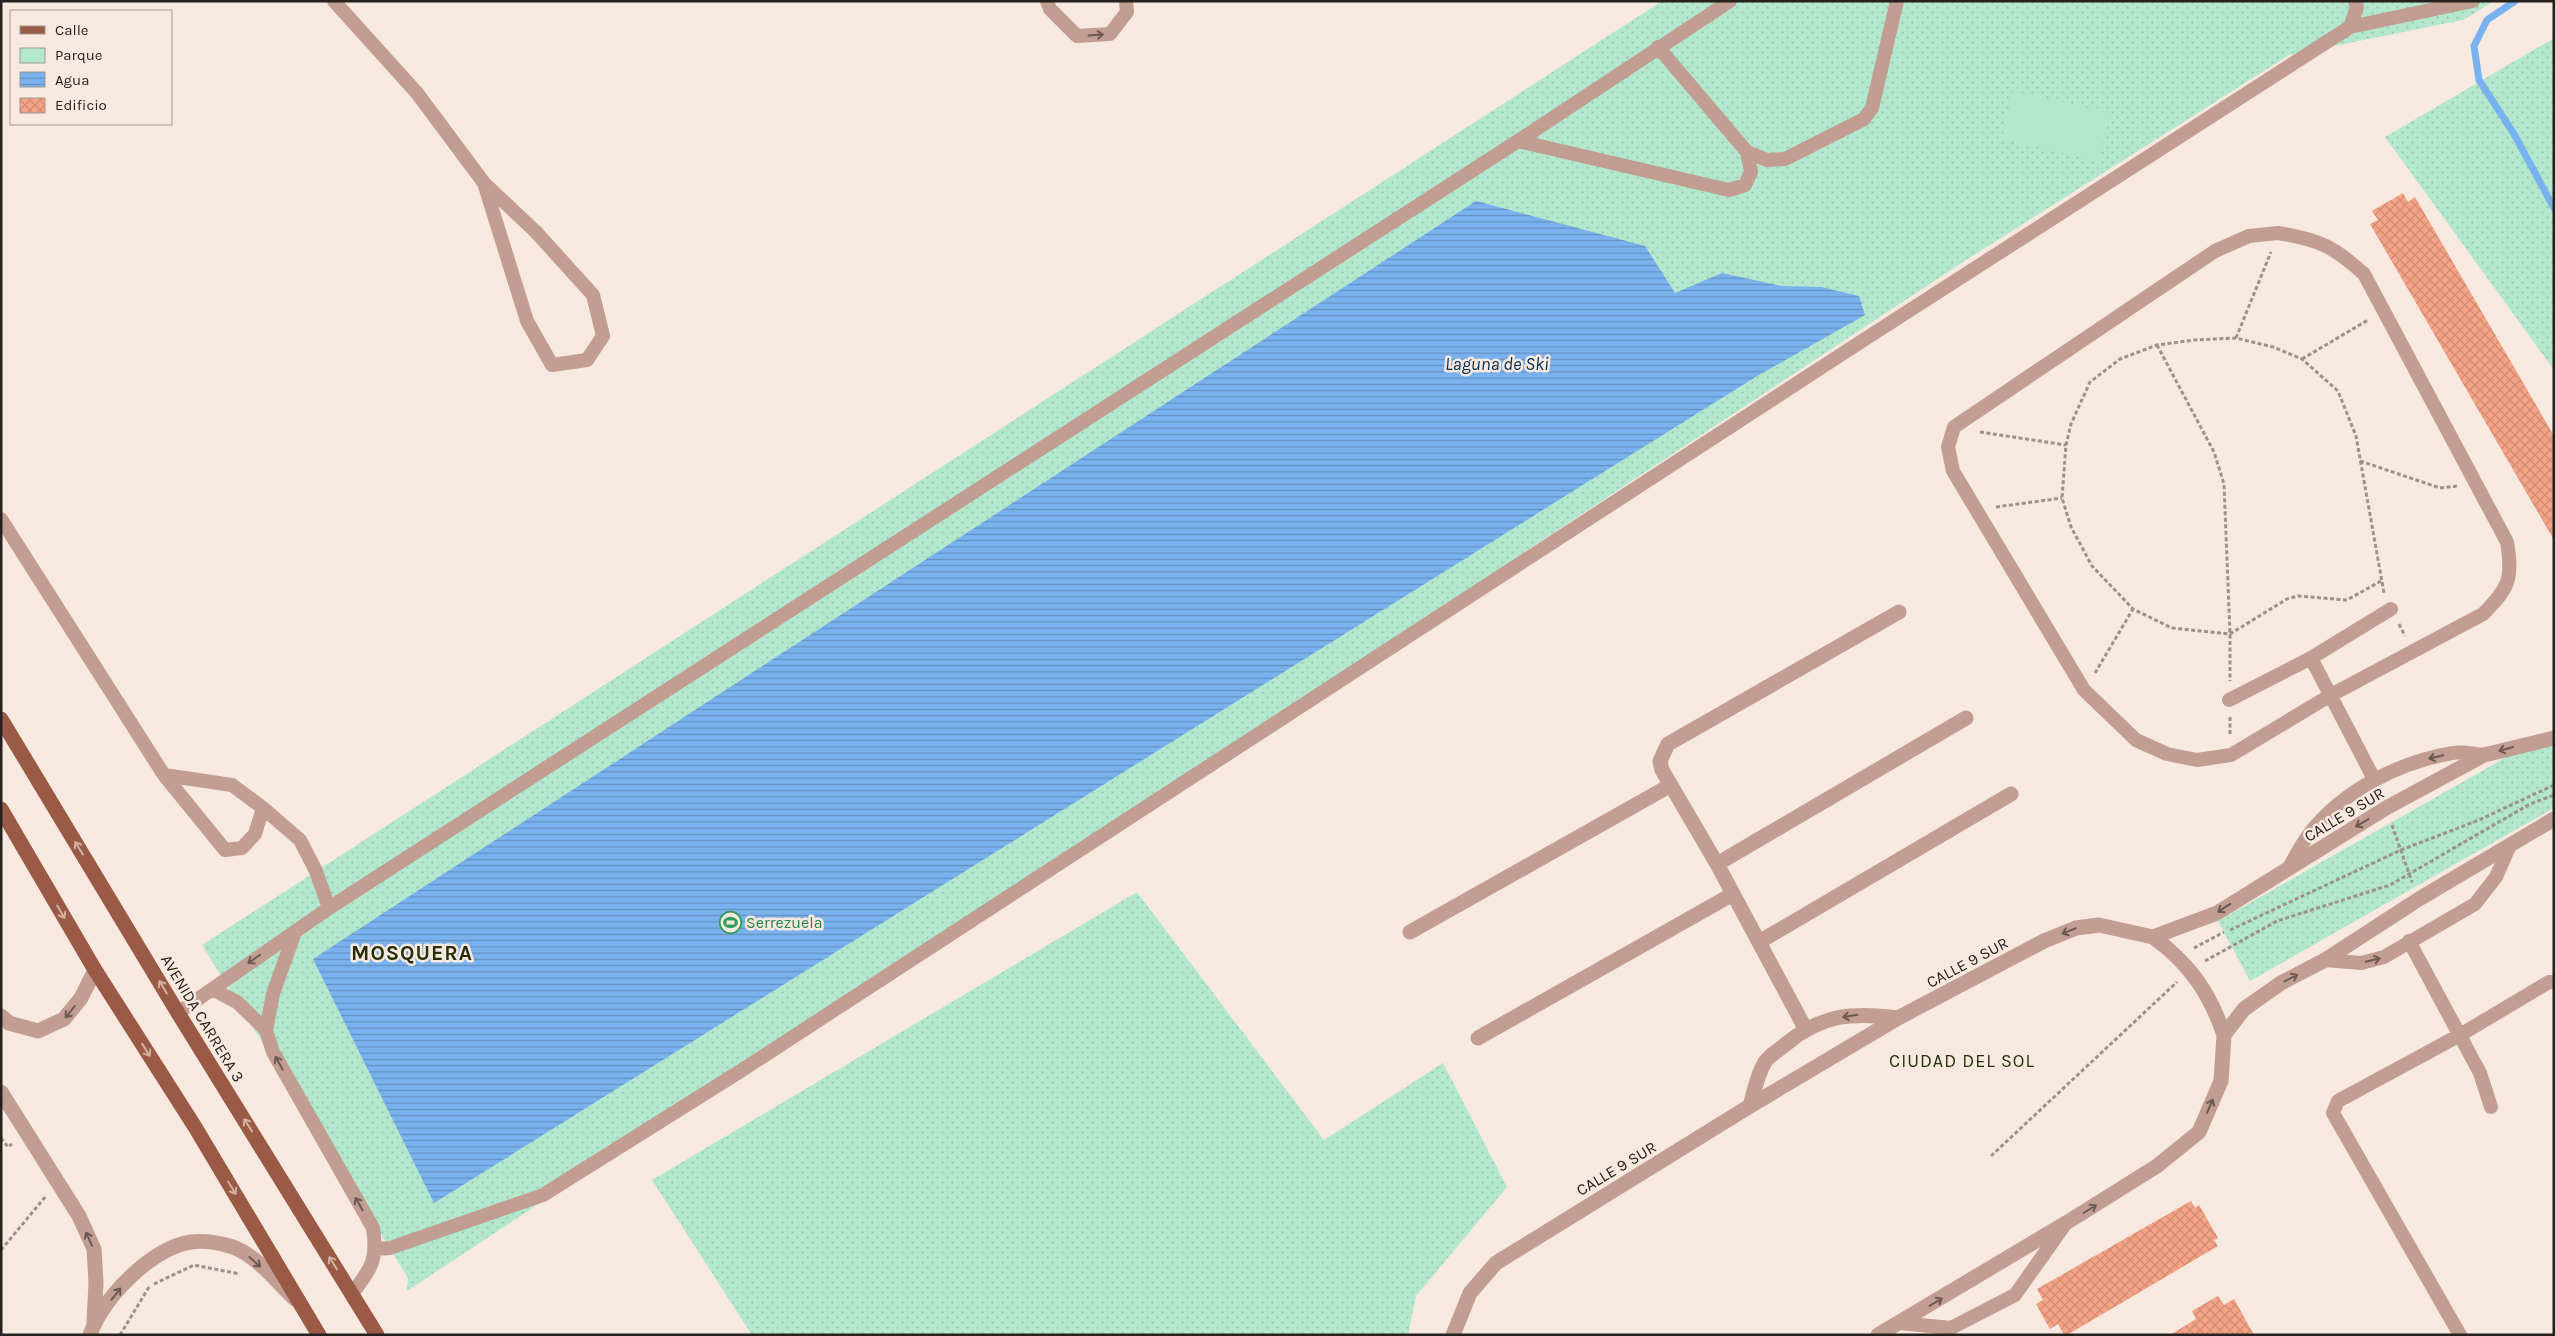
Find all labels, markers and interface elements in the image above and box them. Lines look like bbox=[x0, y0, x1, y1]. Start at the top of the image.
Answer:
legend bbox=[10, 10, 172, 125]
text: Calle bbox=[55, 21, 89, 39]
one-way arrow bbox=[1088, 30, 1104, 39]
text: Parque bbox=[55, 46, 103, 64]
text: Agua bbox=[55, 71, 89, 89]
text: Edificio bbox=[55, 96, 107, 114]
water label: Laguna de Ski bbox=[1445, 353, 1549, 375]
one-way arrow bbox=[2499, 744, 2515, 754]
one-way arrow bbox=[2428, 753, 2444, 762]
street label: CALLE 9 SUR bbox=[2301, 783, 2388, 846]
one-way arrow bbox=[2356, 818, 2370, 828]
one-way arrow bbox=[73, 841, 83, 855]
one-way arrow bbox=[2217, 903, 2231, 914]
one-way arrow bbox=[57, 904, 67, 918]
sports icon: Serrezuela bbox=[718, 910, 742, 934]
place label: Serrezuela bbox=[746, 913, 822, 932]
one-way arrow bbox=[2062, 927, 2077, 936]
street label: CALLE 9 SUR bbox=[1923, 933, 2011, 992]
district label: MOSQUERA bbox=[351, 941, 473, 965]
street label: AVENIDA CARRERA 3 bbox=[157, 951, 248, 1086]
one-way arrow bbox=[247, 954, 261, 964]
one-way arrow bbox=[2365, 955, 2381, 964]
one-way arrow bbox=[2284, 973, 2299, 983]
one-way arrow bbox=[157, 980, 167, 994]
one-way arrow bbox=[65, 1005, 76, 1018]
one-way arrow bbox=[1843, 1011, 1859, 1021]
one-way arrow bbox=[141, 1043, 151, 1057]
district label: CIUDAD DEL SOL bbox=[1889, 1050, 2035, 1072]
one-way arrow bbox=[274, 1055, 284, 1070]
one-way arrow bbox=[2206, 1099, 2216, 1114]
one-way arrow bbox=[242, 1119, 252, 1133]
street label: CALLE 9 SUR bbox=[1573, 1137, 1660, 1200]
one-way arrow bbox=[228, 1180, 238, 1194]
one-way arrow bbox=[354, 1197, 364, 1212]
one-way arrow bbox=[2082, 1203, 2096, 1213]
one-way arrow bbox=[84, 1231, 94, 1246]
one-way arrow bbox=[248, 1256, 261, 1268]
one-way arrow bbox=[328, 1257, 338, 1271]
one-way arrow bbox=[110, 1288, 121, 1301]
one-way arrow bbox=[1928, 1296, 1942, 1306]

